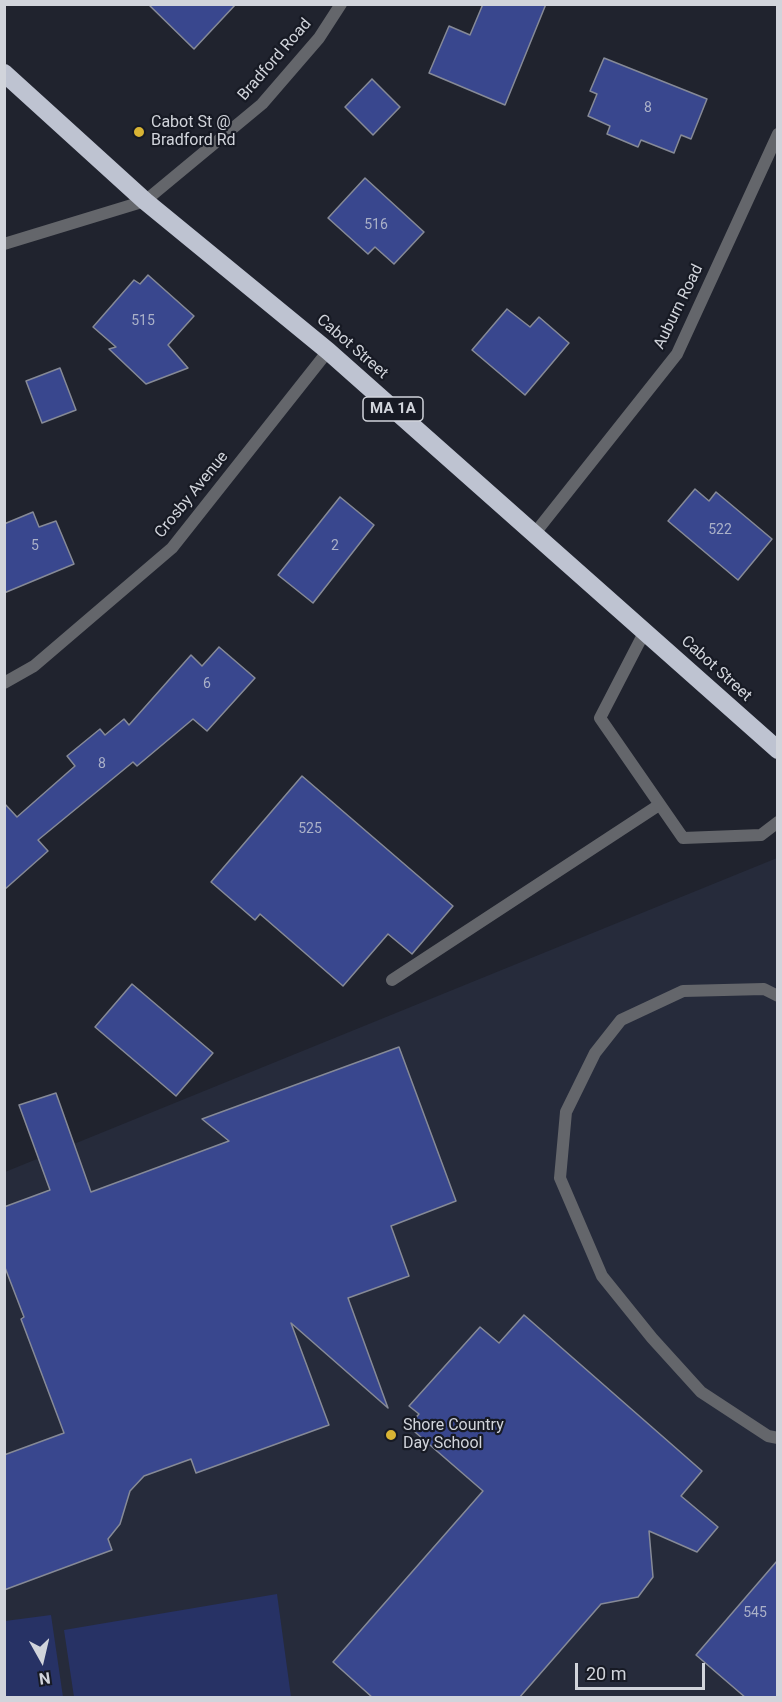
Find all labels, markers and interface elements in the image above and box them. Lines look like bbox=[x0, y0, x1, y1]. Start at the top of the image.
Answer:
street label: Bradford Road bbox=[234, 15, 316, 105]
house number: 8 bbox=[644, 100, 652, 116]
place label: Cabot St @ Bradford Rd bbox=[151, 113, 236, 151]
marker: Cabot St @ Bradford Rd bbox=[132, 125, 146, 139]
house number: 516 bbox=[364, 217, 388, 233]
street label: Auburn Road bbox=[650, 261, 708, 353]
street label: Cabot Street bbox=[312, 311, 392, 383]
house number: 515 bbox=[131, 313, 155, 329]
road number: MA 1A bbox=[363, 397, 423, 421]
street label: Crosby Avenue bbox=[151, 448, 233, 542]
house number: 522 bbox=[708, 522, 732, 538]
house number: 5 bbox=[31, 538, 39, 554]
house number: 2 bbox=[331, 538, 339, 554]
street label: Cabot Street bbox=[677, 632, 755, 706]
house number: 6 bbox=[203, 676, 211, 692]
house number: 8 bbox=[98, 756, 106, 772]
house number: 525 bbox=[298, 821, 322, 837]
place label: Shore Country Day School bbox=[403, 1416, 504, 1454]
marker: Shore Country Day School bbox=[384, 1428, 398, 1442]
house number: 545 bbox=[743, 1605, 767, 1621]
north arrow bbox=[12, 1630, 72, 1690]
scale bar bbox=[578, 1651, 708, 1689]
text: 20 m bbox=[586, 1663, 626, 1684]
text: N bbox=[38, 1668, 51, 1689]

